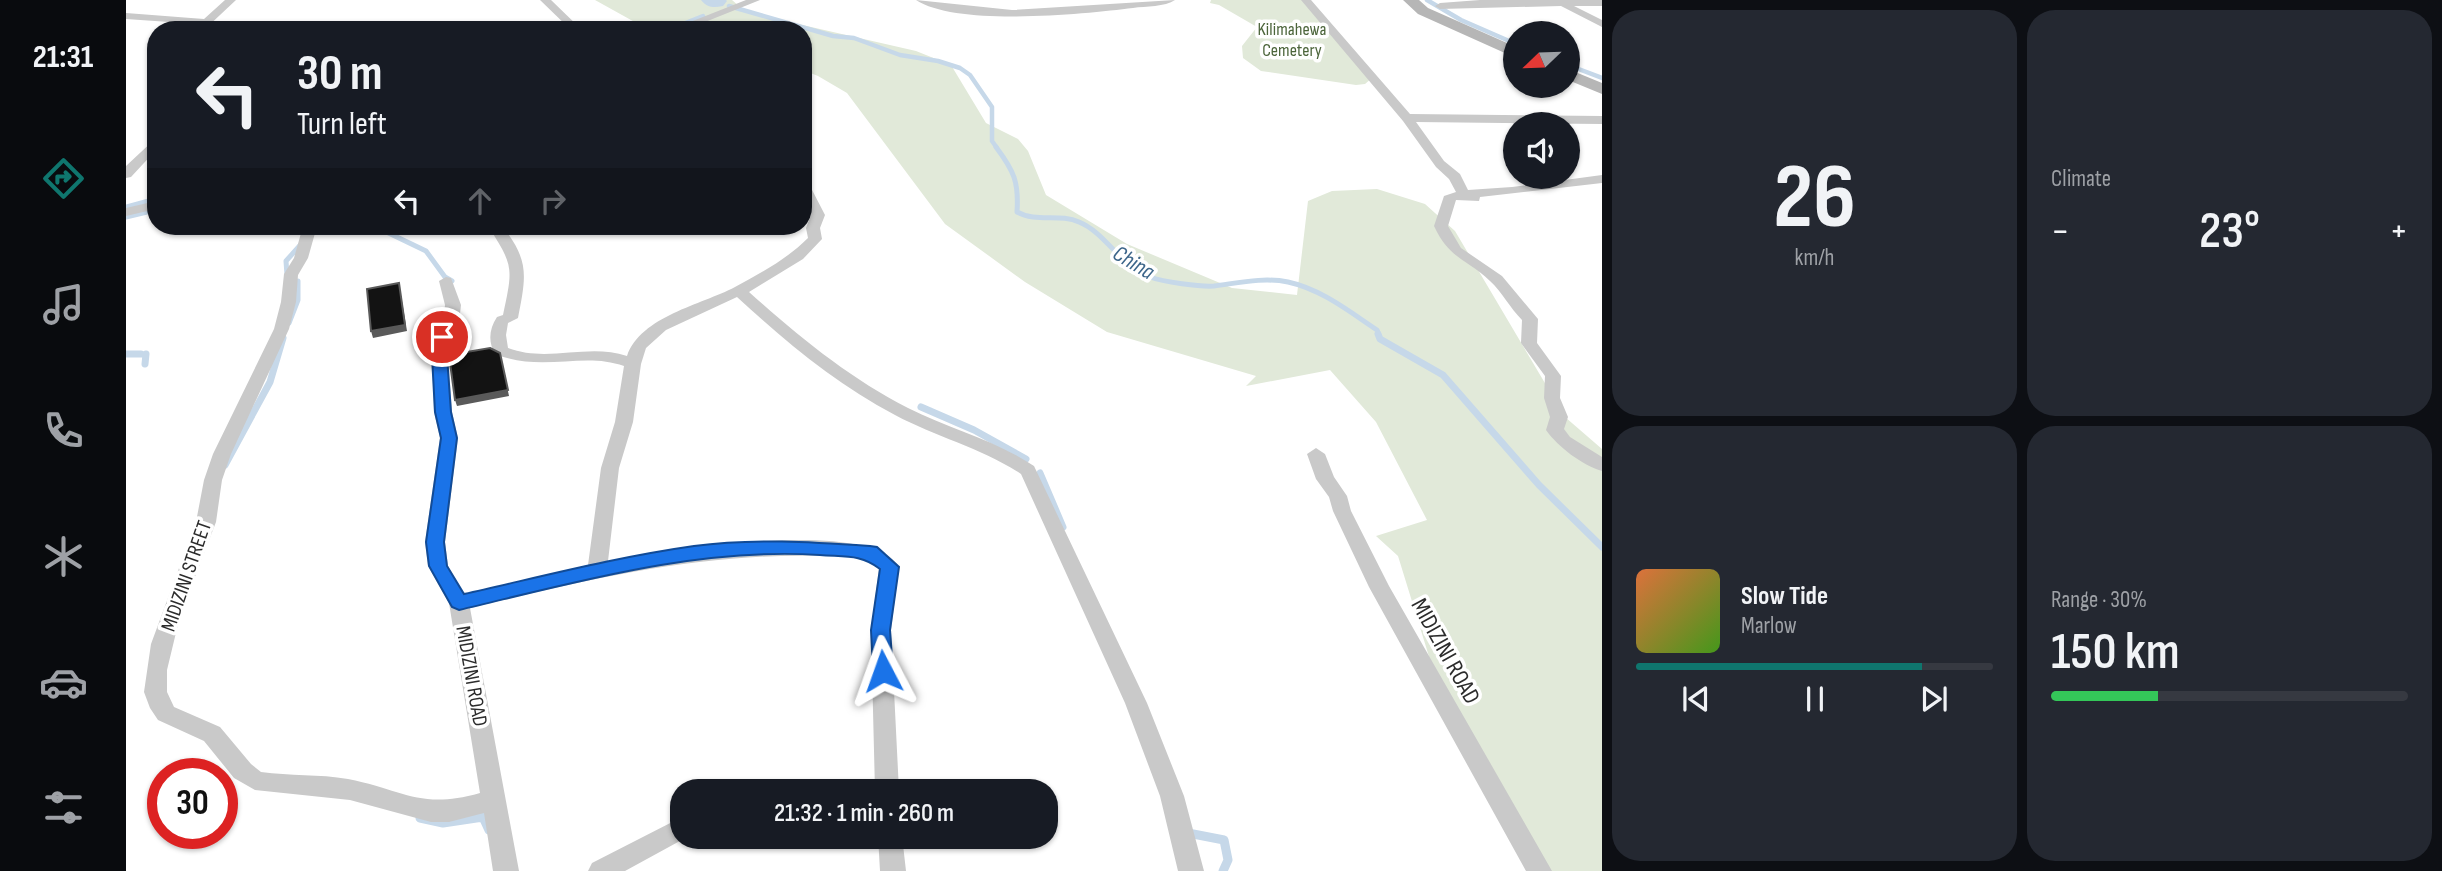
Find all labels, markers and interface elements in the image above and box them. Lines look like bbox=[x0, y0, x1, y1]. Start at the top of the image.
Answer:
park label: Kilimahewa Cemetery bbox=[1258, 19, 1326, 61]
north arrow bbox=[1503, 21, 1580, 98]
map controls bbox=[1503, 21, 1580, 189]
text: 21:31 bbox=[33, 38, 93, 77]
text: 30 m bbox=[297, 45, 382, 104]
icon: left bbox=[182, 49, 273, 140]
text: Turn left bbox=[297, 105, 387, 144]
button: sound bbox=[1503, 112, 1580, 189]
text: 26 bbox=[1773, 144, 1856, 253]
icon: directions bbox=[39, 154, 88, 203]
text: Climate bbox=[2051, 165, 2111, 193]
icon: left bbox=[388, 182, 426, 220]
icon: ahead bbox=[461, 182, 499, 220]
icon: right bbox=[534, 182, 572, 220]
text: 23° bbox=[2199, 200, 2260, 263]
text: − bbox=[2051, 209, 2070, 254]
text: + bbox=[2389, 209, 2408, 254]
water label: China bbox=[1108, 240, 1160, 286]
text: km/h bbox=[1795, 244, 1834, 272]
icon: music bbox=[39, 280, 88, 329]
pin bbox=[412, 307, 472, 367]
icon: arrive bbox=[423, 318, 461, 356]
icon: phone bbox=[39, 406, 88, 455]
street label: MIDIZINI STREET bbox=[156, 517, 217, 635]
icon: climate bbox=[39, 532, 88, 581]
text: Slow Tide bbox=[1741, 581, 1828, 612]
text: Range · 30% bbox=[2051, 586, 2147, 614]
street label: MIDIZINI ROAD bbox=[1405, 593, 1486, 709]
text: Marlow bbox=[1741, 612, 1797, 640]
text: 150 km bbox=[2051, 621, 2180, 684]
street label: MIDIZINI ROAD bbox=[450, 624, 493, 728]
position arrow bbox=[846, 634, 920, 708]
icon: car bbox=[39, 658, 88, 707]
icon: previous bbox=[1677, 680, 1715, 718]
icon: pause bbox=[1796, 680, 1834, 718]
icon: next bbox=[1915, 680, 1953, 718]
speed limit sign: 30 bbox=[147, 758, 238, 849]
icon: filters bbox=[39, 783, 88, 832]
text: 21:32 · 1 min · 260 m bbox=[774, 798, 954, 829]

